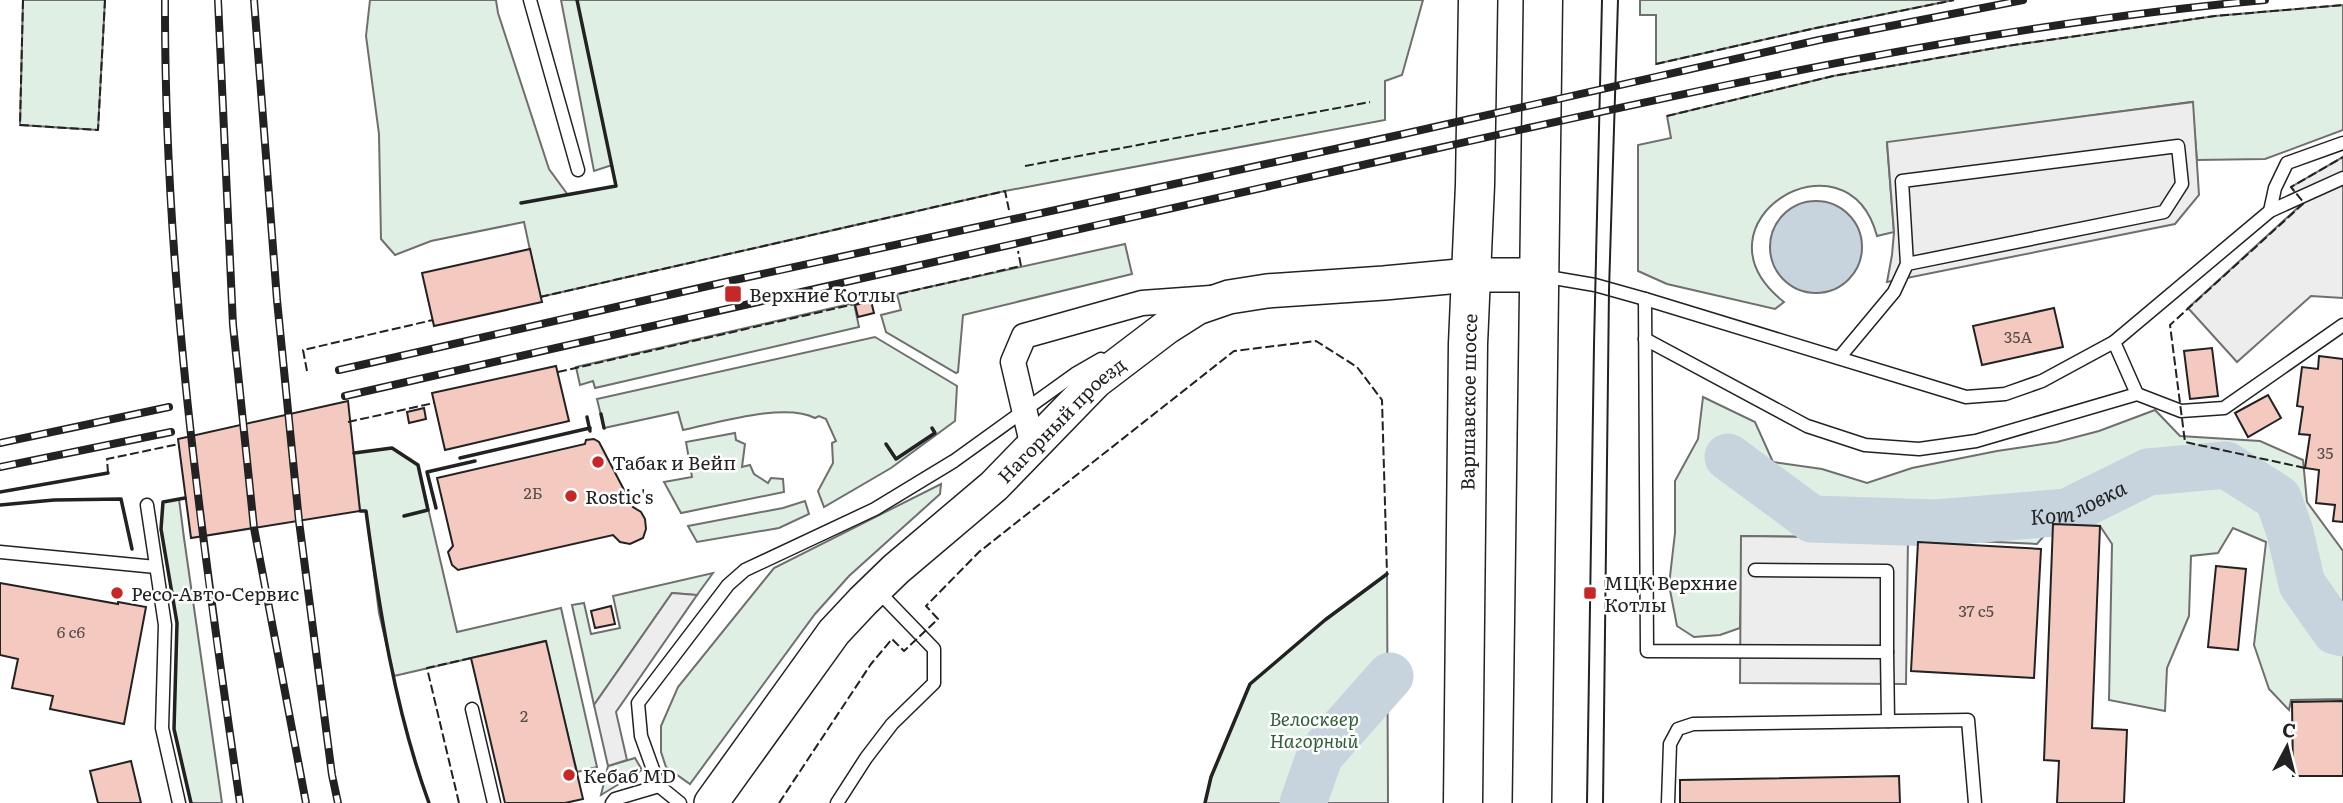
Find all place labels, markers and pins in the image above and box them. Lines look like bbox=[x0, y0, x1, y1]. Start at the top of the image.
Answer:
place label: Верхние Котлы bbox=[749, 280, 896, 308]
marker: Верхние Котлы bbox=[723, 284, 743, 304]
place label: Табак и Вейп bbox=[612, 448, 736, 476]
marker: Табак и Вейп bbox=[590, 454, 606, 470]
place label: Rostic's bbox=[585, 482, 654, 510]
marker: Rostic's bbox=[563, 488, 579, 504]
place label: МЦК Верхние Котлы bbox=[1604, 568, 1738, 618]
place label: Ресо-Авто-Сервис bbox=[131, 579, 299, 607]
marker: Ресо-Авто-Сервис bbox=[109, 585, 125, 601]
marker: МЦК Верхние Котлы bbox=[1582, 585, 1598, 601]
place label: Кебаб MD bbox=[583, 761, 676, 789]
marker: Кебаб MD bbox=[561, 767, 577, 783]

